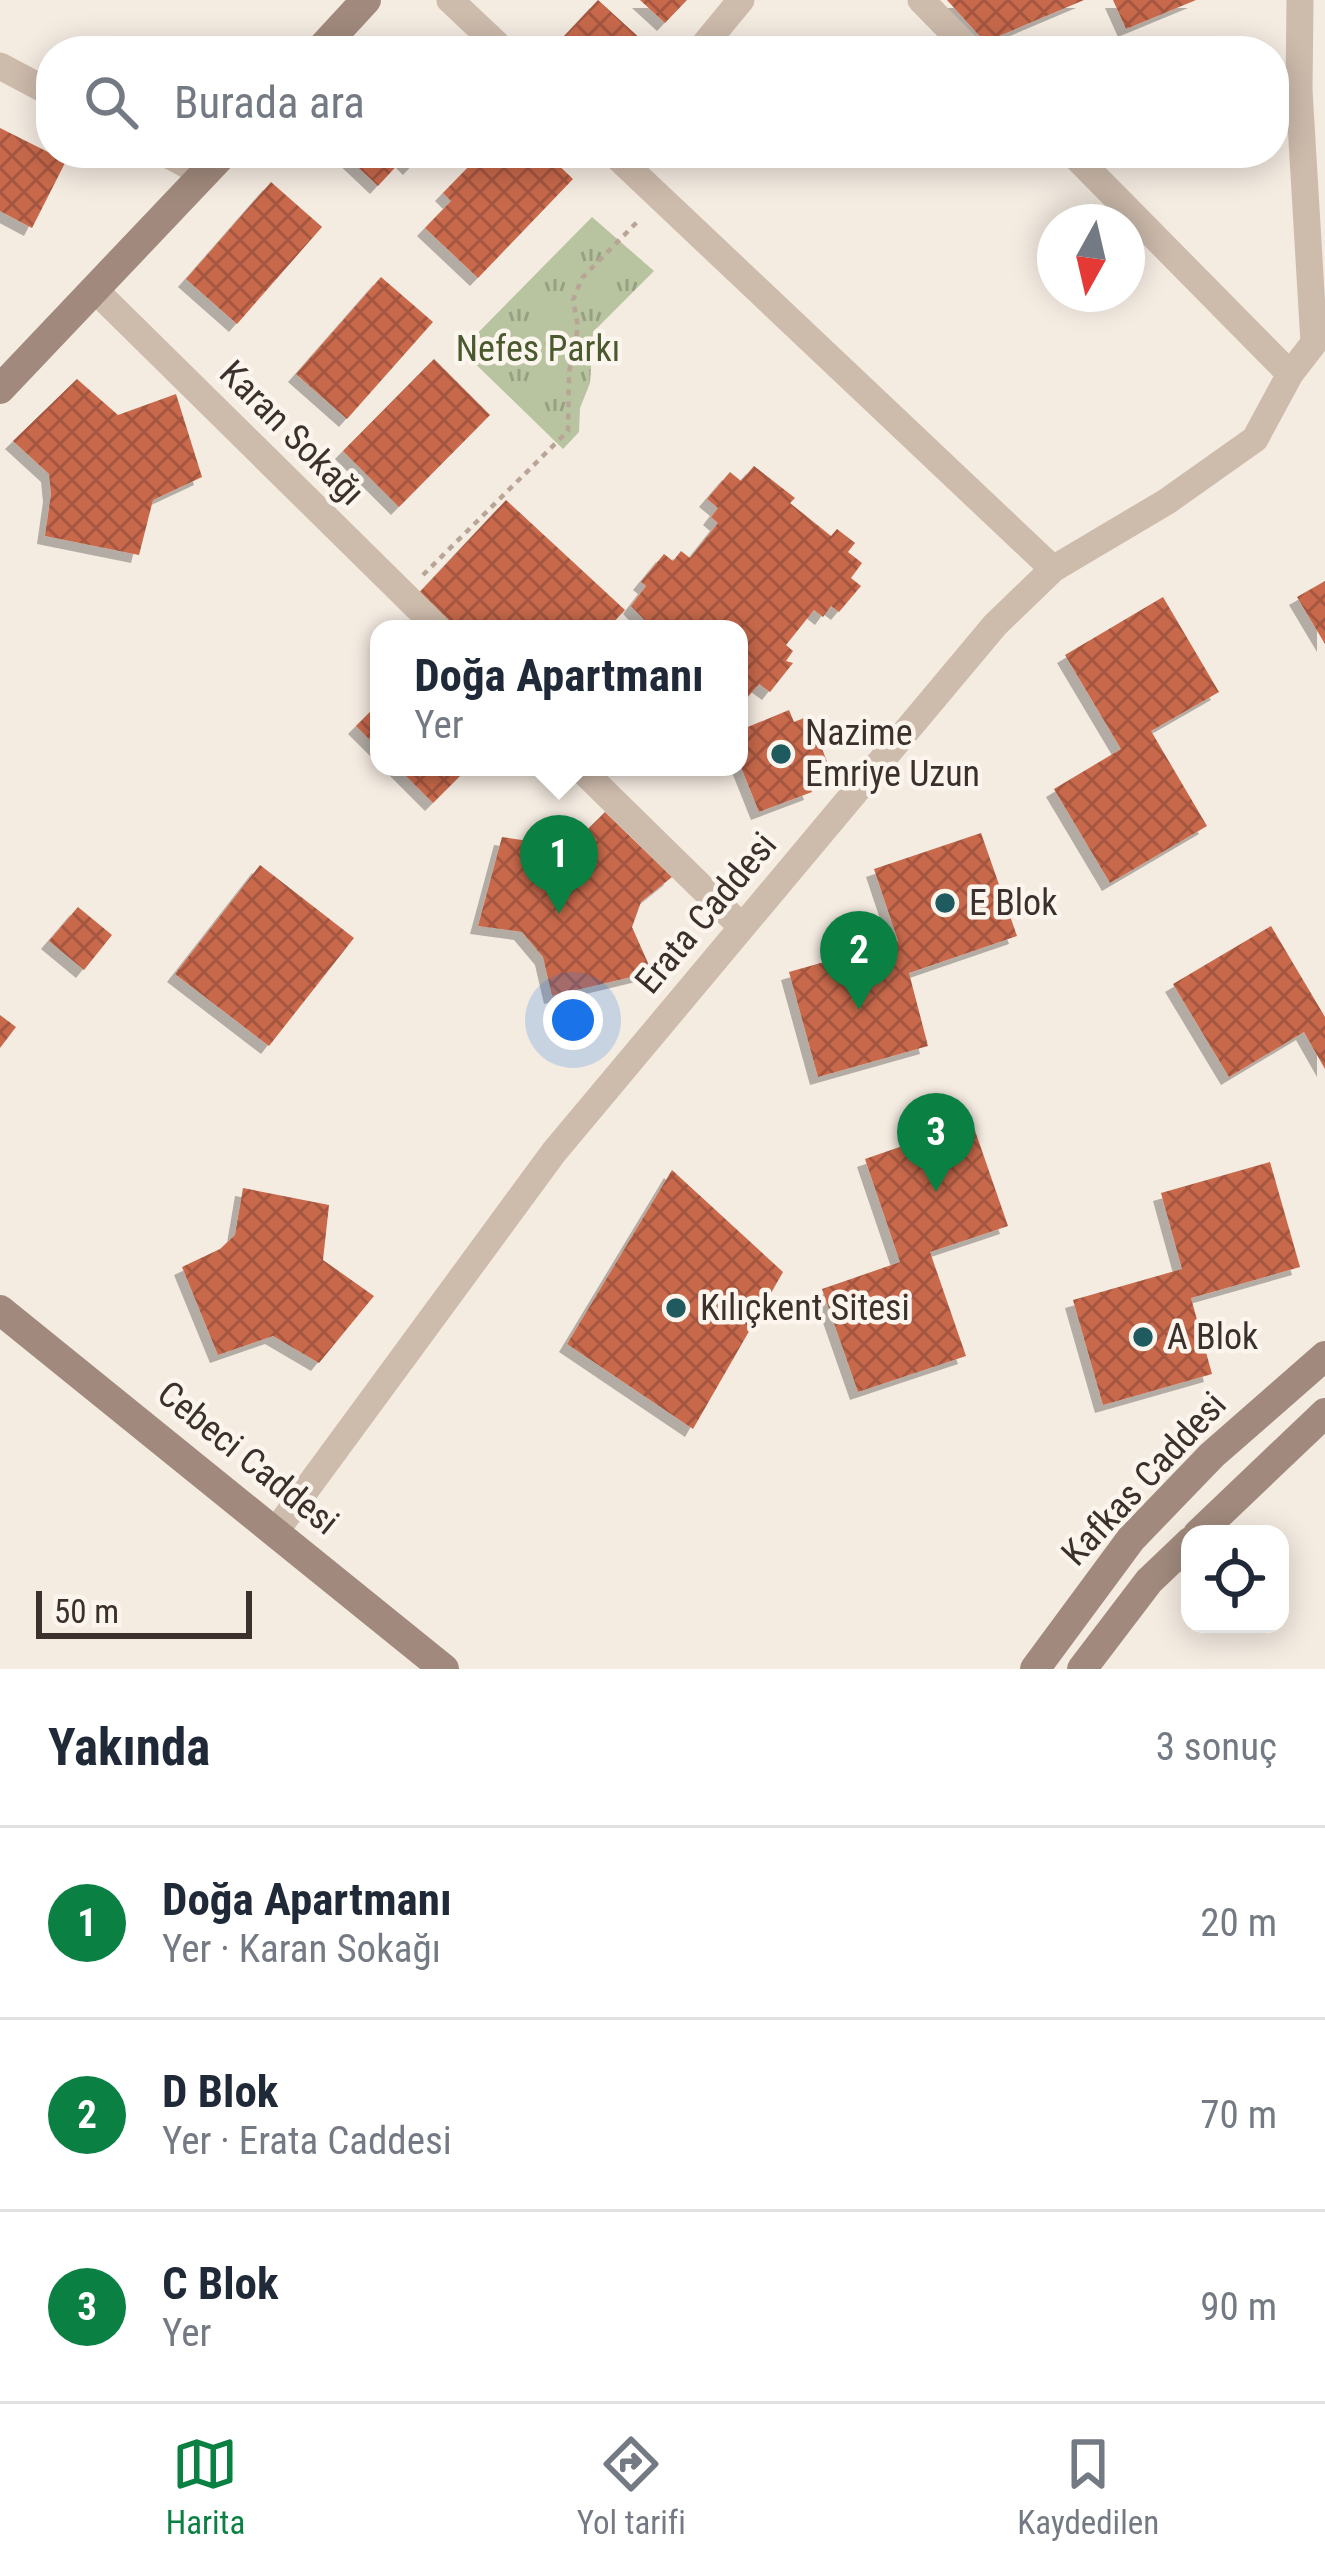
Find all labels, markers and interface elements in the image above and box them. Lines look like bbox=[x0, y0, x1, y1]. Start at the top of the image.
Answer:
search box bbox=[36, 36, 1289, 168]
icon: search bbox=[78, 69, 144, 135]
text: Burada ara bbox=[174, 76, 365, 129]
north arrow bbox=[1037, 204, 1145, 312]
park label: Nefes Parkı bbox=[456, 328, 620, 370]
street label: Karan Sokağı bbox=[211, 352, 373, 514]
popup bbox=[370, 620, 748, 776]
text: Doğa Apartmanı bbox=[414, 649, 704, 702]
text: Yer bbox=[414, 702, 464, 748]
place label: Nazime Emriye Uzun bbox=[805, 712, 980, 795]
marker: Nazime Emriye Uzun bbox=[768, 741, 794, 767]
pin: 1 bbox=[520, 815, 598, 914]
street label: Erata Caddesi bbox=[627, 824, 785, 1002]
place label: E Blok bbox=[969, 882, 1057, 924]
marker: E Blok bbox=[932, 890, 958, 916]
pin: 2 bbox=[820, 911, 898, 1010]
your location bbox=[543, 990, 603, 1050]
pin: 3 bbox=[897, 1093, 975, 1192]
place label: Kılıçkent Sitesi bbox=[700, 1287, 910, 1329]
marker: Kılıçkent Sitesi bbox=[663, 1295, 689, 1321]
place label: A Blok bbox=[1167, 1316, 1258, 1358]
marker: A Blok bbox=[1130, 1324, 1156, 1350]
street label: Cebeci Caddesi bbox=[149, 1372, 347, 1544]
street label: Kafkas Caddesi bbox=[1053, 1384, 1235, 1574]
map controls bbox=[1181, 1525, 1289, 1633]
button: locate bbox=[1181, 1525, 1289, 1633]
scale bar bbox=[36, 1585, 252, 1638]
text: 50 m bbox=[54, 1592, 119, 1631]
text: Yakında bbox=[48, 1718, 210, 1777]
text: 3 sonuç bbox=[1156, 1724, 1277, 1770]
text: Doğa Apartmanı bbox=[162, 1873, 452, 1926]
text: 1 bbox=[77, 1900, 97, 1946]
text: 20 m bbox=[1200, 1900, 1277, 1946]
text: Yer · Karan Sokağı bbox=[162, 1926, 441, 1972]
text: D Blok bbox=[162, 2065, 278, 2118]
text: 2 bbox=[77, 2092, 97, 2138]
text: 70 m bbox=[1200, 2092, 1277, 2138]
text: Yer · Erata Caddesi bbox=[162, 2118, 452, 2164]
text: C Blok bbox=[162, 2257, 279, 2310]
text: 3 bbox=[77, 2284, 97, 2330]
text: 90 m bbox=[1200, 2284, 1277, 2330]
text: Yer bbox=[162, 2310, 211, 2356]
tab: Harita bbox=[166, 2431, 245, 2542]
tab: Yol tarifi bbox=[577, 2431, 686, 2542]
tab: Kaydedilen bbox=[1017, 2431, 1159, 2542]

